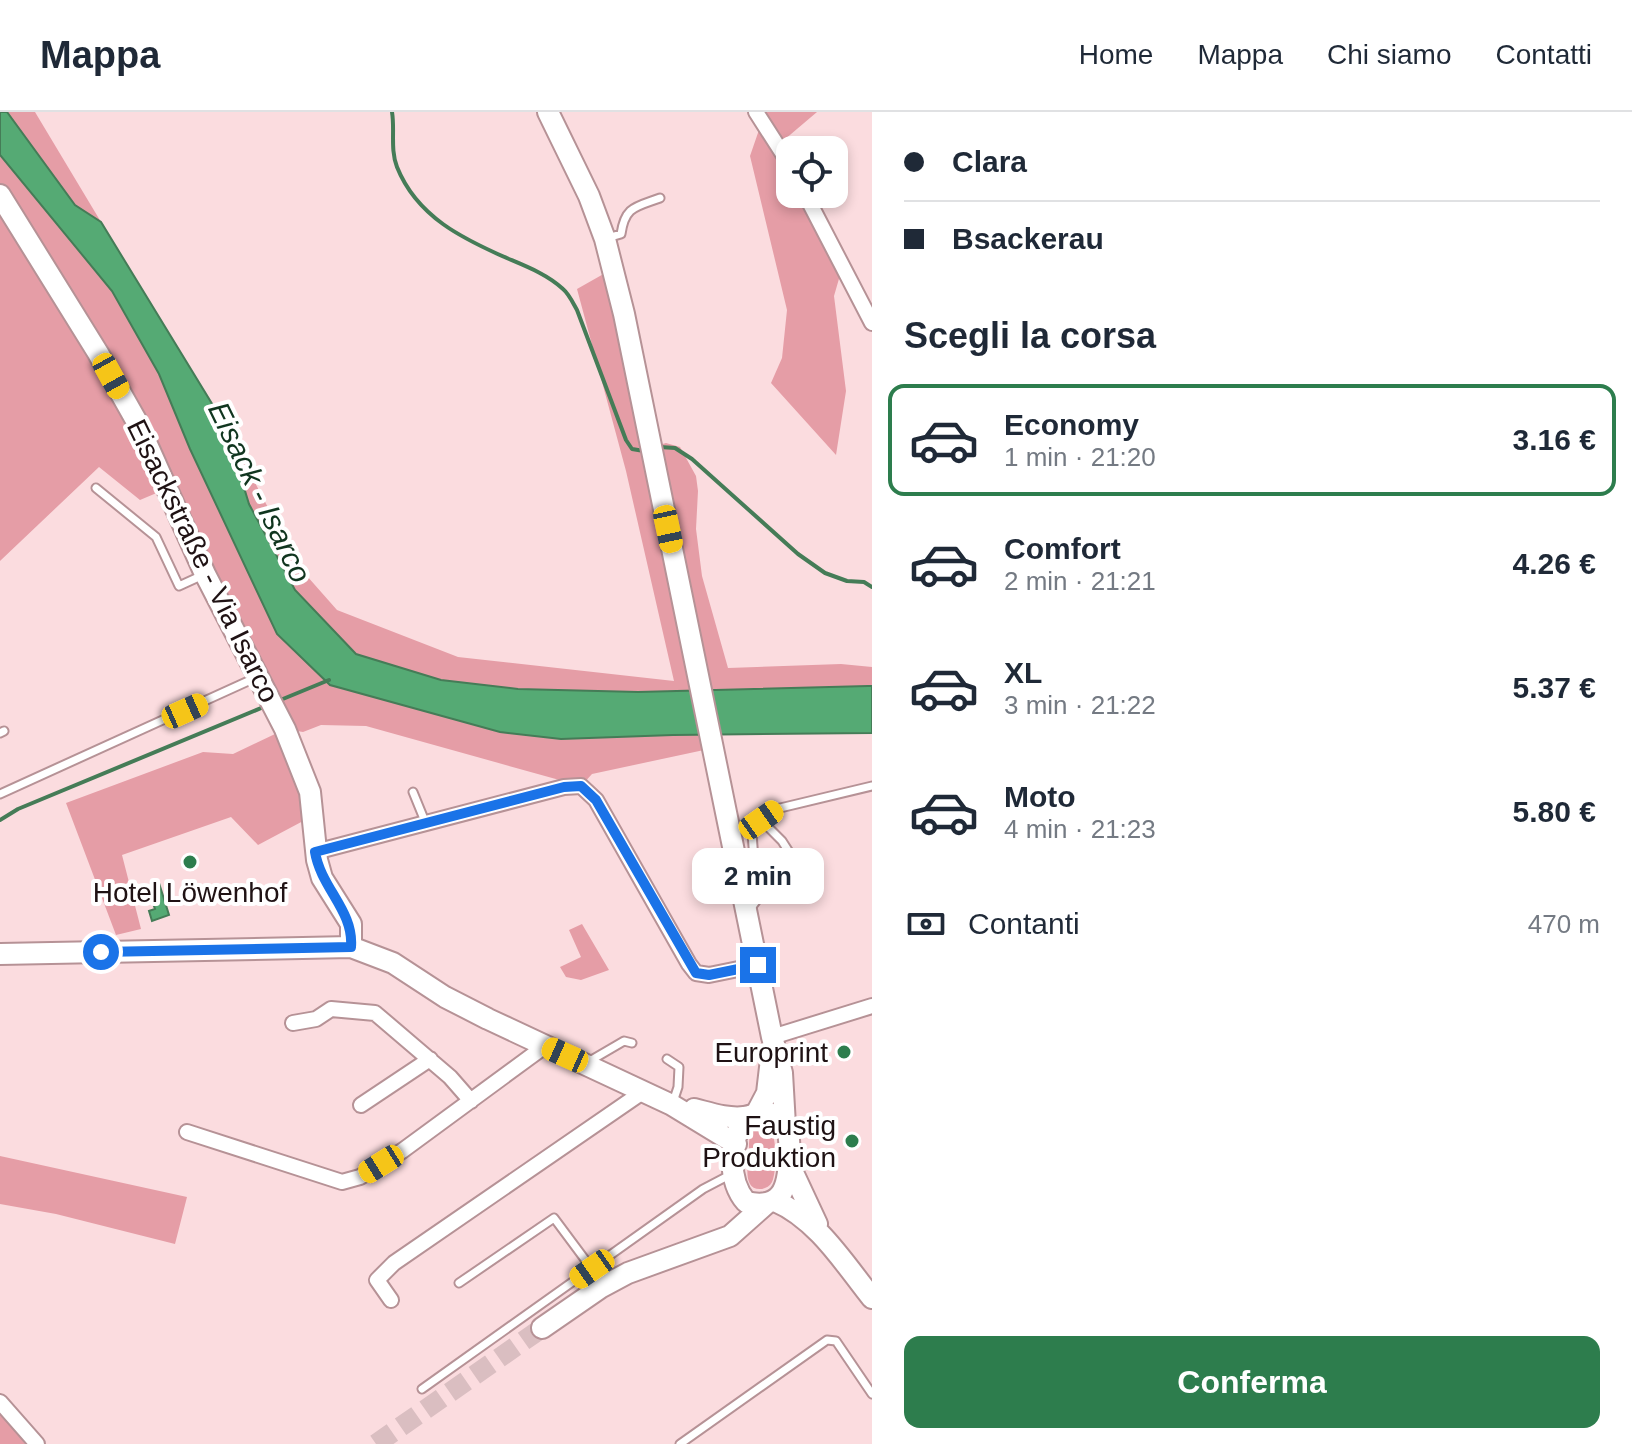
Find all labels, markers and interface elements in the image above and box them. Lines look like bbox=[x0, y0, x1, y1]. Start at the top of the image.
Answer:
text: Mappa bbox=[40, 34, 160, 76]
text: Home bbox=[1079, 39, 1153, 70]
text: Mappa bbox=[1197, 39, 1283, 70]
text: Chi siamo bbox=[1327, 39, 1452, 70]
text: Contatti bbox=[1496, 39, 1592, 70]
map controls bbox=[776, 136, 848, 208]
button: locate bbox=[776, 136, 848, 208]
text: Clara bbox=[952, 145, 1027, 178]
text: Bsackerau bbox=[952, 222, 1104, 255]
text: Scegli la corsa bbox=[904, 315, 1156, 356]
car bbox=[89, 349, 133, 403]
water label: Eisack - Isarco bbox=[202, 396, 318, 588]
icon: car bbox=[908, 404, 980, 476]
text: Economy bbox=[1004, 408, 1139, 441]
street label: Eisackstraße - Via Isarco bbox=[121, 415, 285, 707]
text: 3.16 € bbox=[1513, 423, 1596, 456]
text: 1 min · 21:20 bbox=[1004, 442, 1156, 472]
car bbox=[651, 503, 685, 555]
icon: car bbox=[908, 528, 980, 600]
text: Comfort bbox=[1004, 532, 1121, 565]
text: 4.26 € bbox=[1513, 547, 1596, 580]
text: 2 min · 21:21 bbox=[1004, 566, 1156, 596]
icon: car bbox=[908, 652, 980, 724]
text: XL bbox=[1004, 656, 1042, 689]
text: 5.37 € bbox=[1513, 671, 1596, 704]
car bbox=[158, 690, 212, 732]
text: 3 min · 21:22 bbox=[1004, 690, 1156, 720]
icon: car bbox=[908, 776, 980, 848]
text: Moto bbox=[1004, 780, 1076, 813]
text: 5.80 € bbox=[1513, 795, 1596, 828]
car bbox=[734, 796, 788, 844]
text: 4 min · 21:23 bbox=[1004, 814, 1156, 844]
callout: 2 min bbox=[692, 849, 824, 905]
marker: Hotel Löwenhof bbox=[181, 853, 199, 871]
text: 2 min bbox=[724, 861, 792, 891]
place label: Hotel Löwenhof bbox=[93, 877, 288, 908]
icon: cash bbox=[904, 902, 948, 946]
text: Contanti bbox=[968, 907, 1080, 940]
text: 470 m bbox=[1528, 909, 1600, 939]
route start bbox=[83, 934, 119, 970]
route end bbox=[740, 947, 776, 983]
car bbox=[538, 1034, 592, 1076]
place label: Europrint bbox=[714, 1037, 828, 1068]
marker: Europrint bbox=[835, 1043, 853, 1061]
place label: Faustig Produktion bbox=[702, 1110, 836, 1173]
marker: Faustig Produktion bbox=[843, 1132, 861, 1150]
car bbox=[354, 1141, 408, 1187]
car bbox=[565, 1245, 619, 1293]
button: Conferma bbox=[904, 1336, 1600, 1428]

